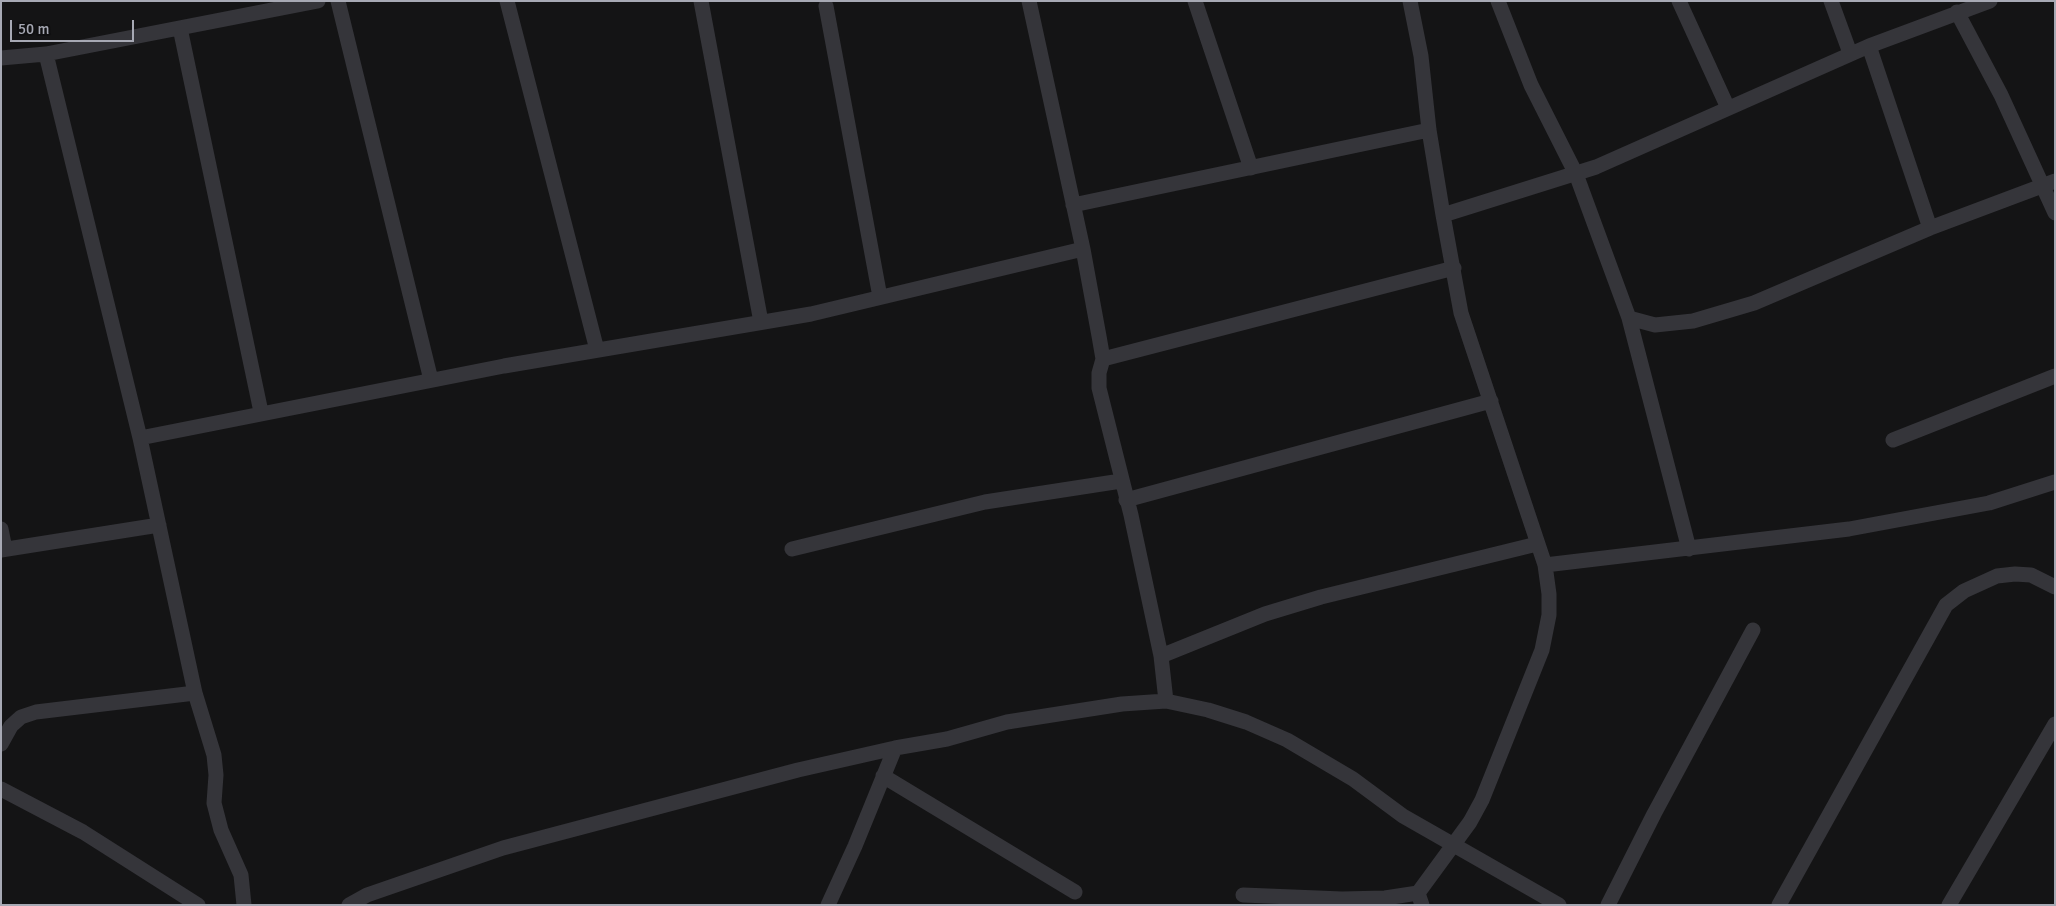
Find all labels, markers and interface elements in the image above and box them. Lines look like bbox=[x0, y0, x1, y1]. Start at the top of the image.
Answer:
scale bar bbox=[12, 10, 136, 42]
text: 50 m bbox=[18, 20, 49, 38]

